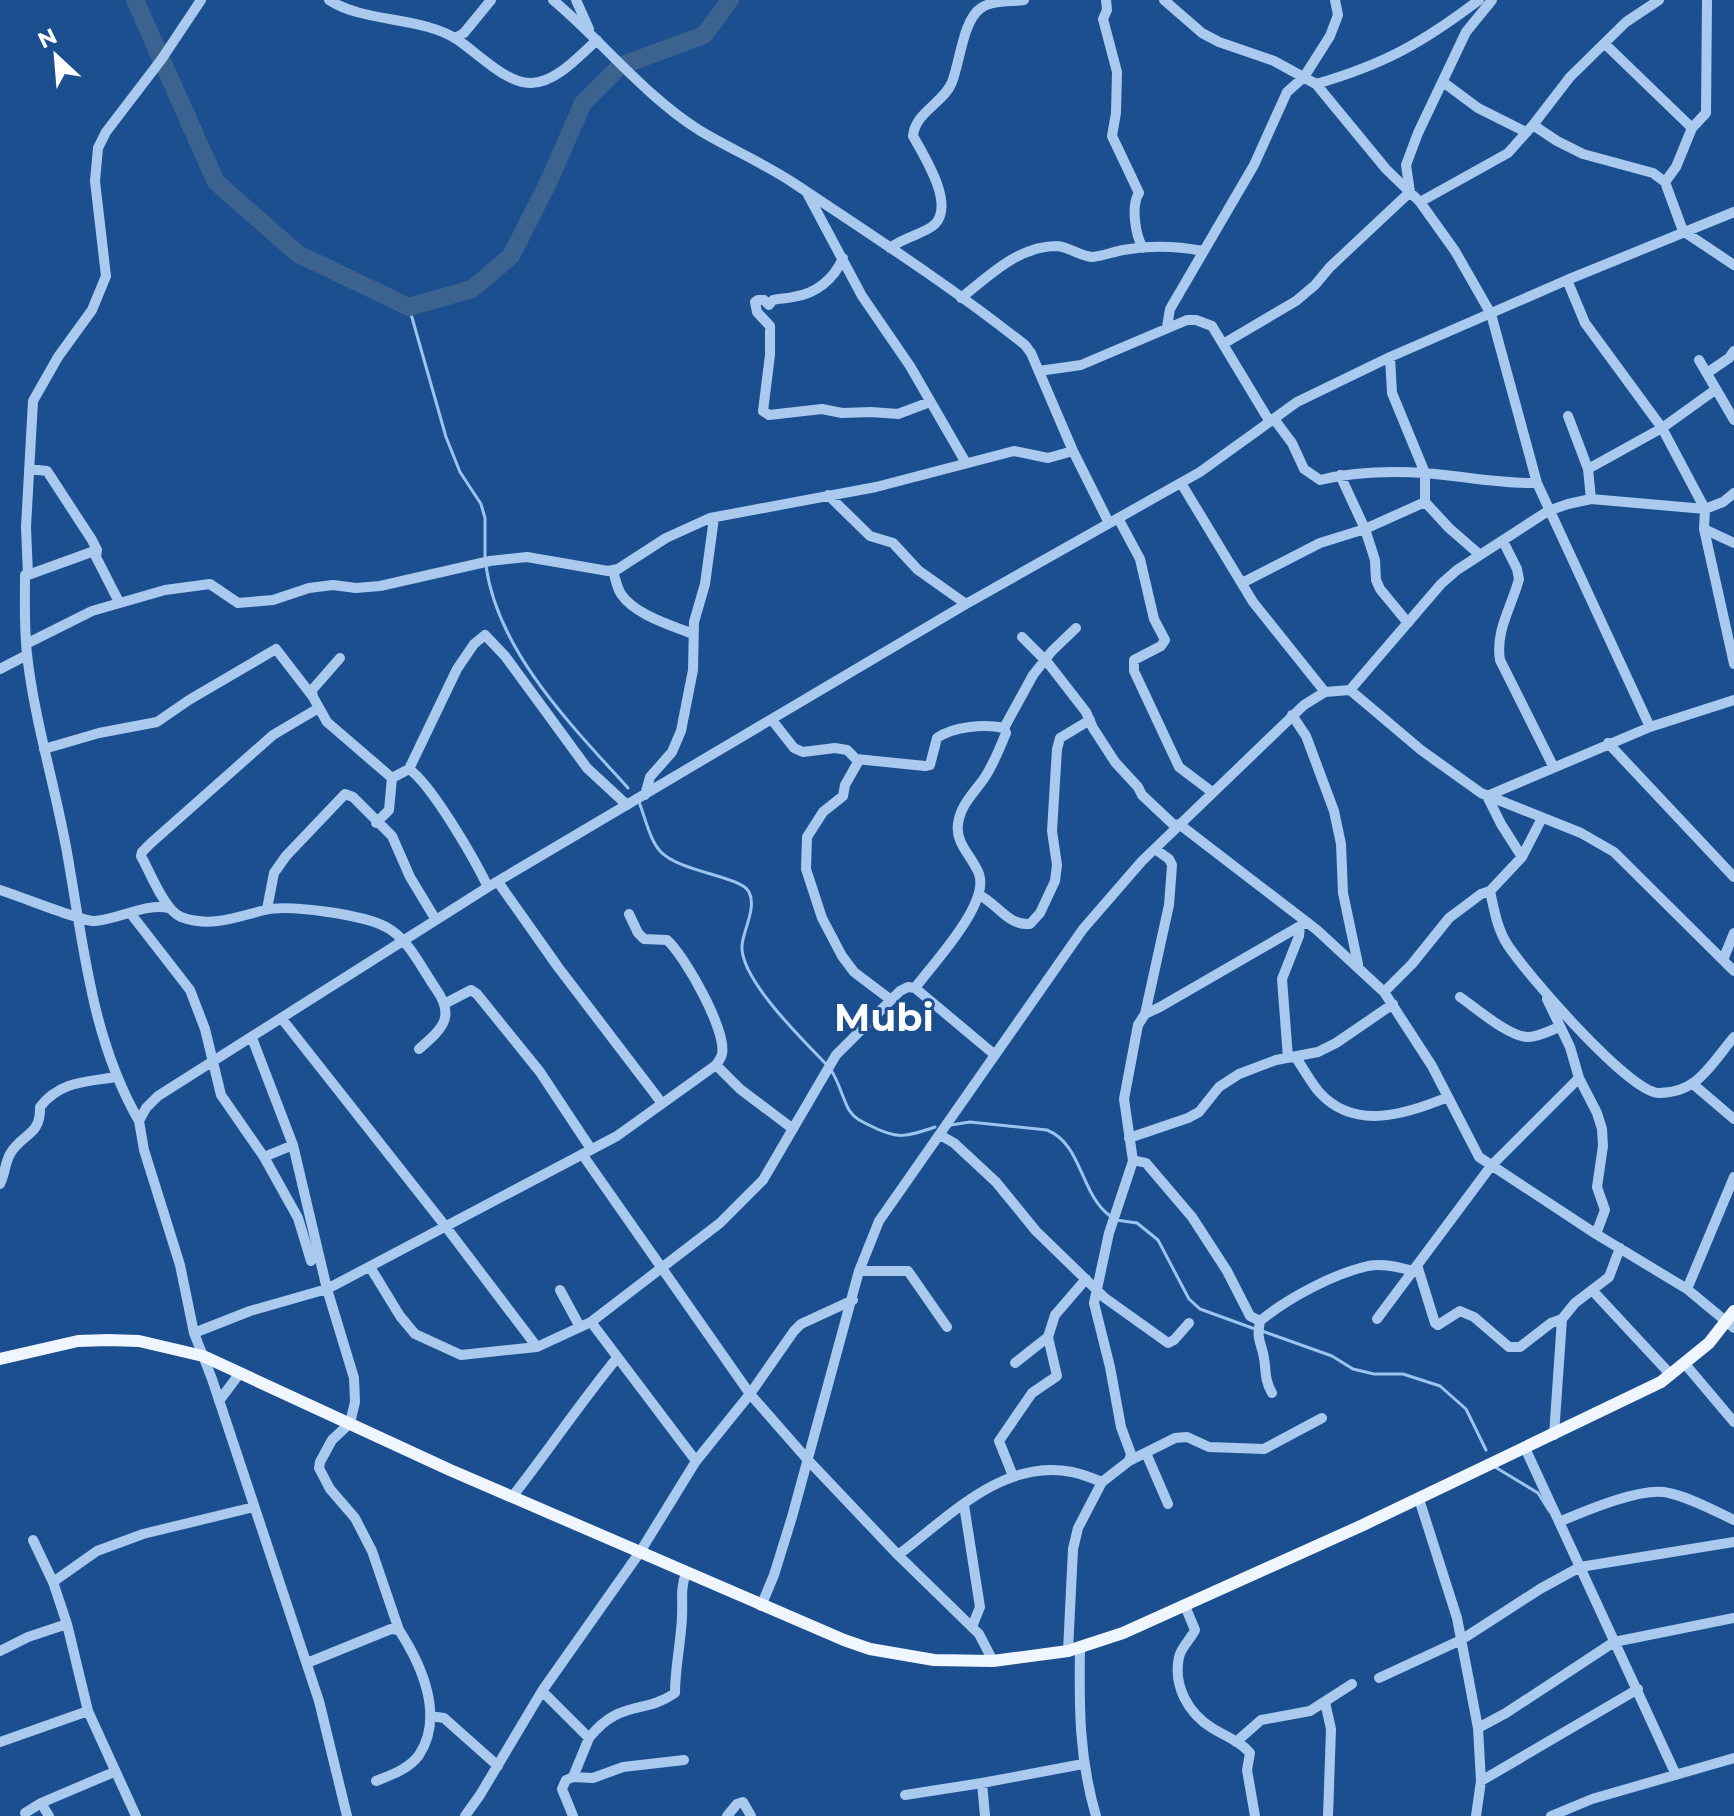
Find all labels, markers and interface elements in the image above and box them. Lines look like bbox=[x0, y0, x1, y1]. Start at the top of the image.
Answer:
north arrow bbox=[16, 16, 96, 96]
text: N bbox=[34, 22, 61, 55]
district label: Mubi bbox=[834, 994, 934, 1041]

